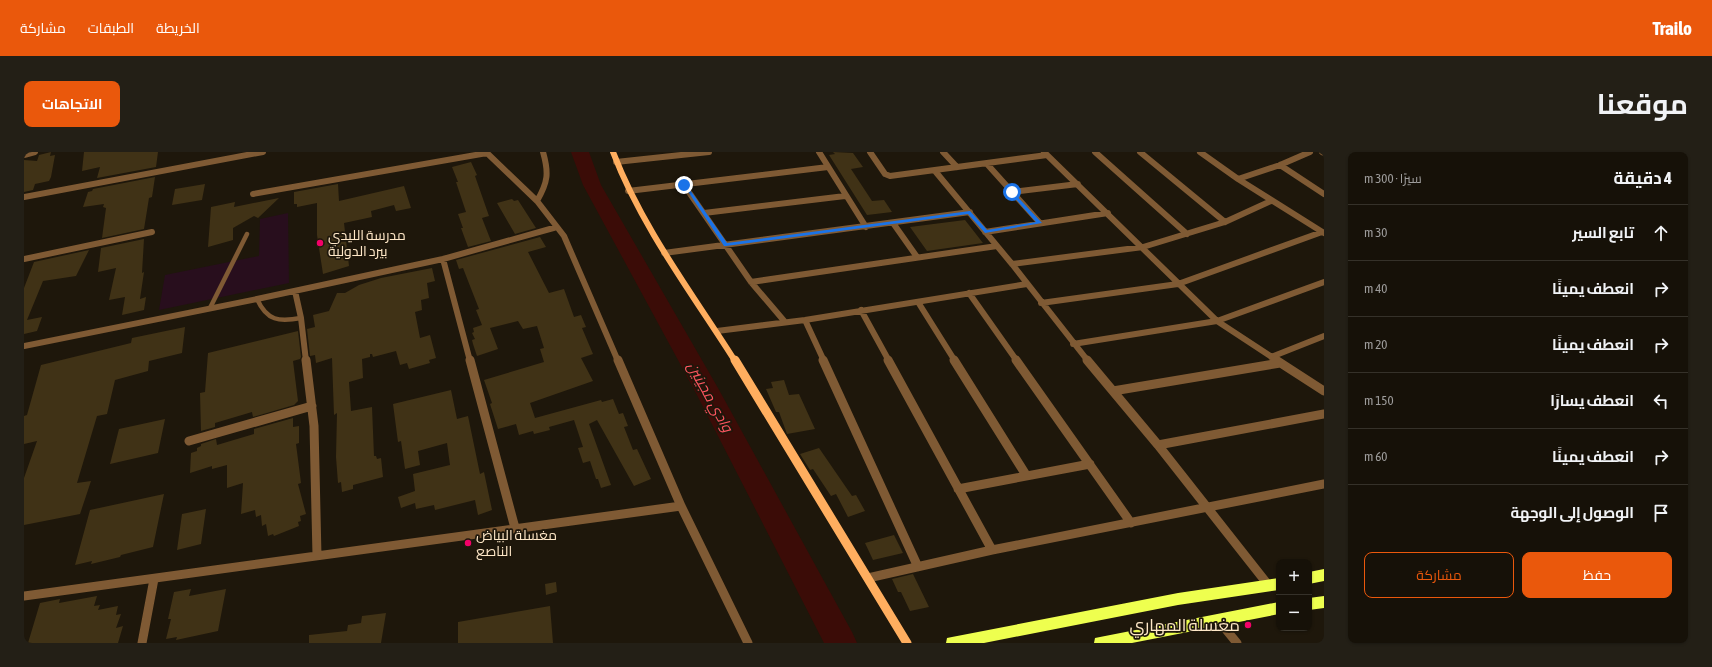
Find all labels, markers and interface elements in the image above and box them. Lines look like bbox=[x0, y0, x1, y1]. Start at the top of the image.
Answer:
text: Trailo bbox=[1653, 17, 1692, 39]
text: مشاركة bbox=[20, 20, 66, 36]
text: الطبقات bbox=[88, 20, 134, 36]
text: الخريطة bbox=[156, 20, 200, 36]
button: الاتجاهات bbox=[24, 81, 120, 127]
text: موقعنا bbox=[1597, 88, 1688, 120]
text: 4 دقيقة bbox=[1614, 168, 1672, 188]
text: سيرًا · 300 m bbox=[1364, 171, 1422, 186]
route end bbox=[675, 176, 693, 194]
route start bbox=[1003, 183, 1021, 201]
icon: ahead bbox=[1650, 222, 1672, 244]
text: تابع السير bbox=[1572, 224, 1634, 241]
text: 30 m bbox=[1364, 225, 1387, 240]
place label: مدرسة الليدي بيرد الدولية bbox=[328, 227, 406, 259]
marker: مدرسة الليدي بيرد الدولية bbox=[315, 238, 325, 248]
icon: right bbox=[1650, 278, 1672, 300]
text: انعطف يمينًا bbox=[1552, 280, 1634, 297]
text: 40 m bbox=[1364, 281, 1387, 296]
icon: right bbox=[1650, 334, 1672, 356]
text: انعطف يمينًا bbox=[1552, 336, 1634, 353]
text: 20 m bbox=[1364, 337, 1387, 352]
water label: وادي مجينين bbox=[681, 359, 737, 437]
icon: left bbox=[1650, 390, 1672, 412]
text: انعطف يسارًا bbox=[1550, 392, 1634, 409]
text: 150 m bbox=[1364, 393, 1394, 408]
icon: right bbox=[1650, 446, 1672, 468]
text: انعطف يمينًا bbox=[1552, 448, 1634, 465]
text: 60 m bbox=[1364, 449, 1387, 464]
icon: arrive bbox=[1650, 502, 1672, 524]
text: الوصول إلى الوجهة bbox=[1510, 504, 1634, 521]
place label: مغسلة البياض الناصع bbox=[476, 527, 557, 560]
marker: مغسلة البياض الناصع bbox=[463, 538, 473, 548]
button: مشاركة bbox=[1364, 552, 1514, 598]
button: حفظ bbox=[1522, 552, 1672, 598]
map controls bbox=[1276, 559, 1312, 631]
button: + bbox=[1276, 559, 1312, 595]
button: − bbox=[1276, 595, 1312, 631]
place label: مغسلة المهاري bbox=[1130, 615, 1240, 638]
marker: مغسلة المهاري bbox=[1243, 620, 1253, 630]

